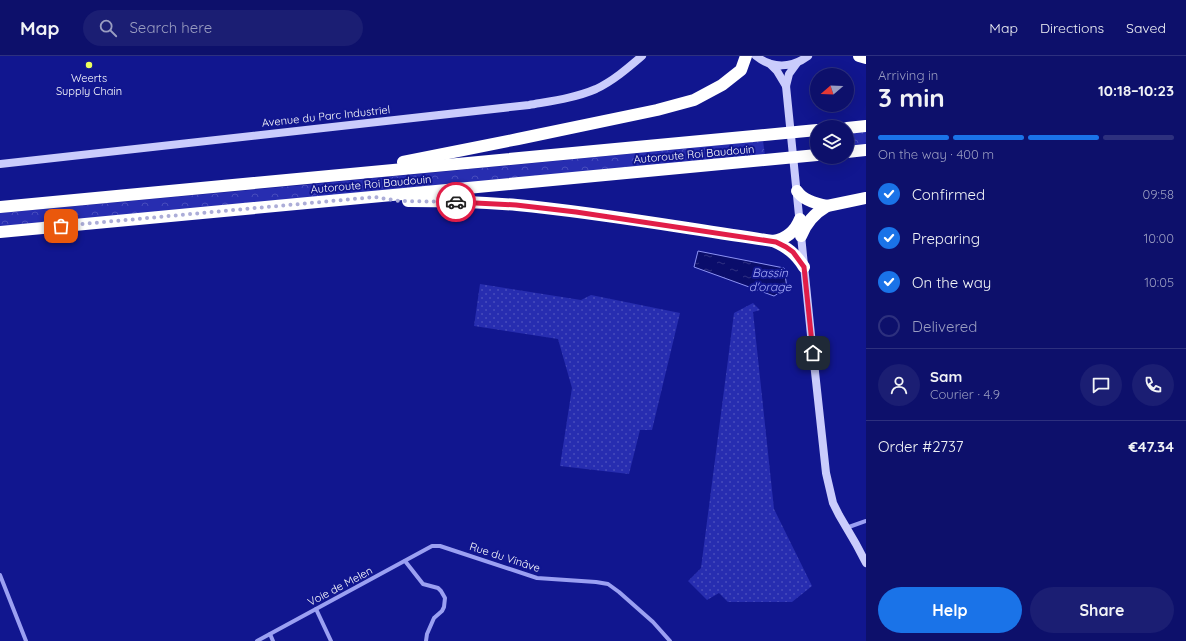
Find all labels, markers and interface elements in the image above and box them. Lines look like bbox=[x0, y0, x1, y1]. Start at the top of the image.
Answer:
search box bbox=[83, 10, 363, 46]
text: Map bbox=[20, 16, 59, 40]
icon: search bbox=[97, 17, 119, 39]
text: Search here bbox=[129, 18, 212, 37]
text: Map bbox=[989, 19, 1018, 37]
text: Directions bbox=[1040, 19, 1104, 37]
text: Saved bbox=[1126, 19, 1166, 37]
marker: Weerts Supply Chain bbox=[84, 60, 94, 70]
text: Arriving in bbox=[878, 67, 938, 83]
north arrow bbox=[810, 68, 854, 112]
map controls bbox=[810, 68, 854, 164]
place label: Weerts Supply Chain bbox=[56, 71, 122, 98]
text: 3 min bbox=[878, 81, 945, 114]
text: 10:18–10:23 bbox=[1098, 81, 1174, 100]
street label: Avenue du Parc Industriel bbox=[261, 102, 391, 130]
button: layers bbox=[810, 120, 854, 164]
street label: Autoroute Roi Baudouin bbox=[633, 142, 755, 166]
text: On the way · 400 m bbox=[878, 146, 994, 162]
street label: Autoroute Roi Baudouin bbox=[310, 172, 432, 196]
courier bbox=[436, 182, 476, 222]
icon: check bbox=[878, 183, 900, 205]
text: Confirmed bbox=[912, 185, 985, 204]
text: 09:58 bbox=[1142, 186, 1174, 202]
icon: car bbox=[445, 191, 467, 213]
pin bbox=[44, 209, 78, 243]
icon: bag bbox=[50, 215, 72, 237]
icon: check bbox=[878, 227, 900, 249]
text: Preparing bbox=[912, 229, 980, 248]
text: 10:00 bbox=[1144, 230, 1174, 246]
water label: Bassin d'orage bbox=[749, 265, 793, 294]
icon: check bbox=[878, 271, 900, 293]
text: On the way bbox=[912, 273, 991, 292]
text: 10:05 bbox=[1144, 274, 1174, 290]
text: Delivered bbox=[912, 317, 977, 336]
pin bbox=[796, 336, 830, 370]
icon: home bbox=[802, 342, 824, 364]
button: person bbox=[878, 364, 920, 406]
button: chat bbox=[1080, 364, 1122, 406]
button: phone bbox=[1132, 364, 1174, 406]
text: Sam bbox=[930, 367, 962, 386]
text: Courier · 4.9 bbox=[930, 386, 1000, 402]
text: Order #2737 bbox=[878, 437, 963, 456]
text: €47.34 bbox=[1128, 437, 1174, 456]
street label: Rue du Vinâve bbox=[468, 539, 542, 575]
street label: Voie de Melen bbox=[305, 563, 375, 609]
button: Help bbox=[878, 587, 1022, 633]
button: Share bbox=[1030, 587, 1174, 633]

